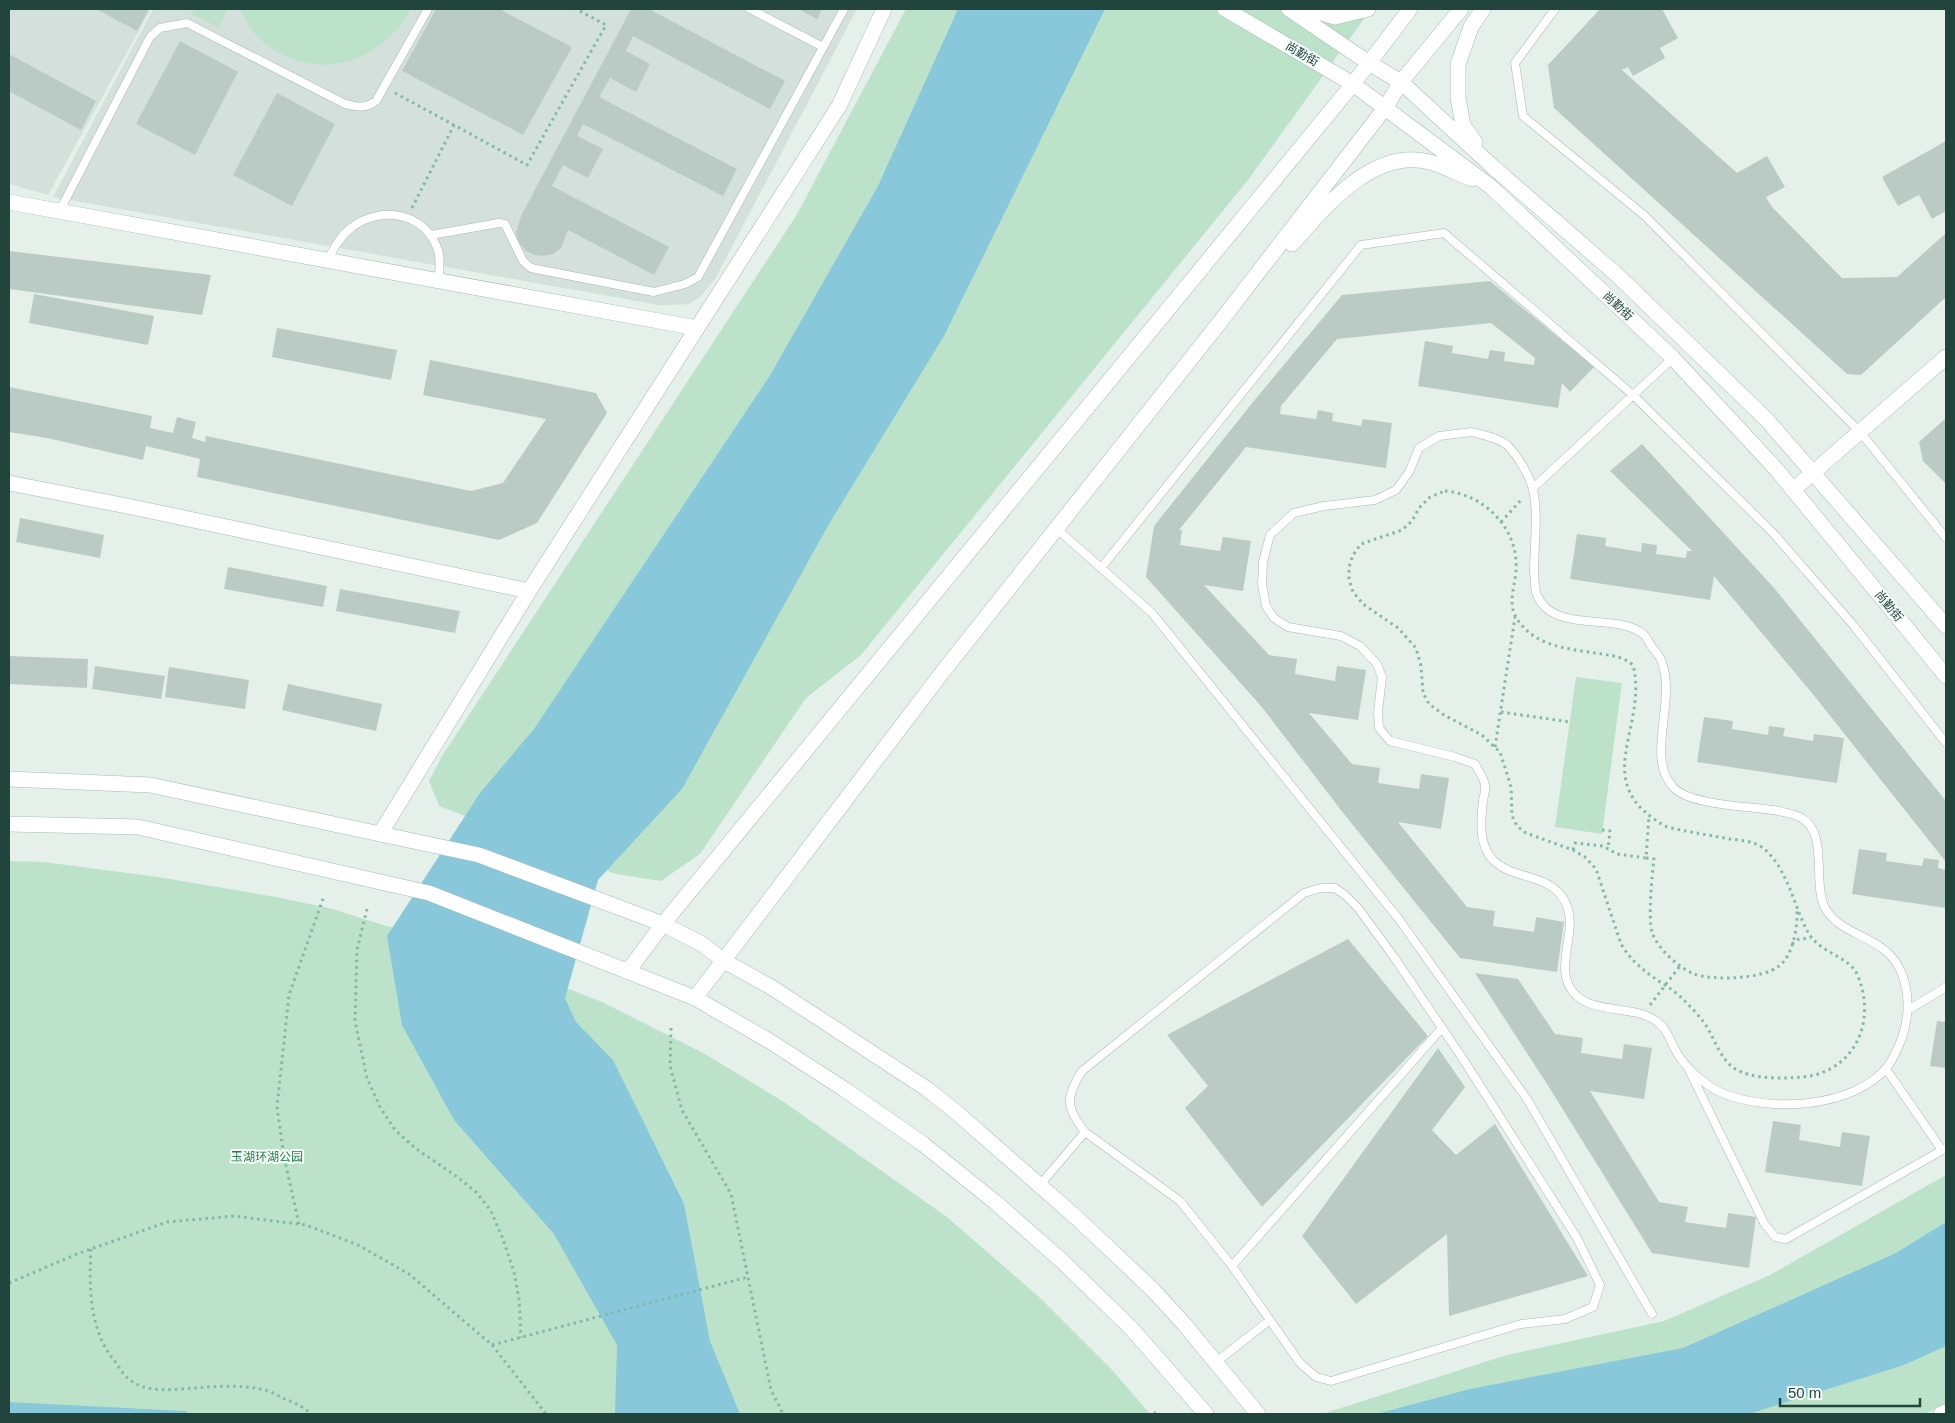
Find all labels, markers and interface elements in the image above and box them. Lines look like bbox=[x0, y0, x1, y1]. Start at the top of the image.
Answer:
street label: 尚勤街 bbox=[1283, 39, 1321, 69]
street label: 尚勤街 bbox=[1600, 289, 1636, 323]
street label: 尚勤街 bbox=[1872, 588, 1906, 624]
park label: 玉湖环湖公园 bbox=[231, 1150, 303, 1164]
scale bar bbox=[1780, 1376, 1920, 1408]
text: 50 m bbox=[1788, 1384, 1821, 1401]

